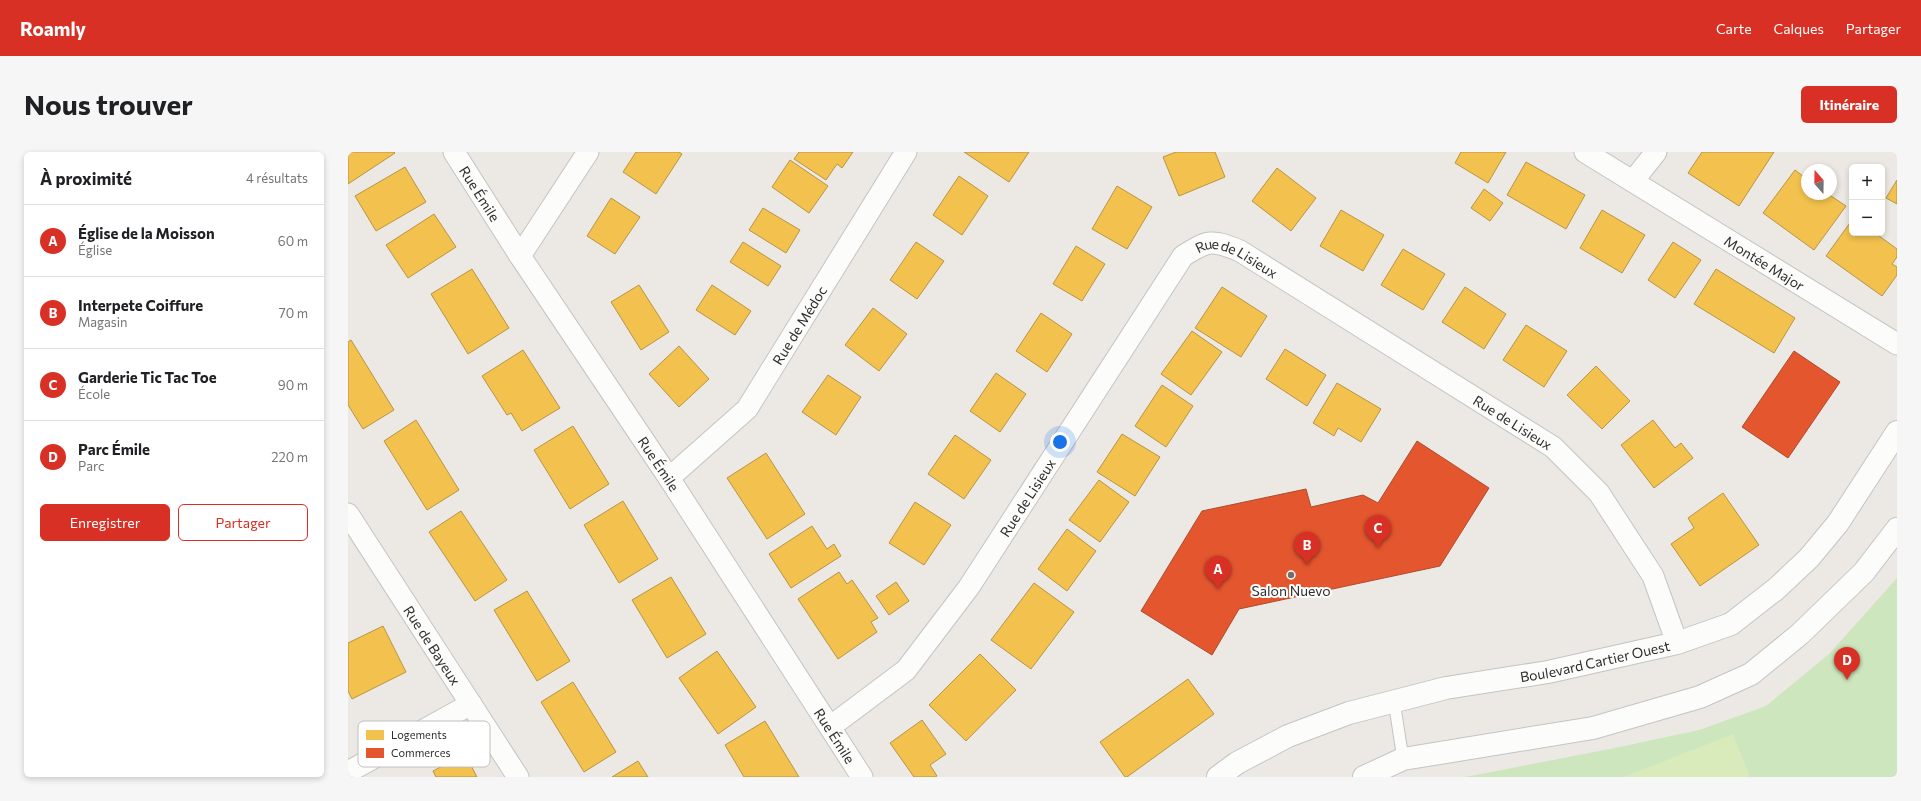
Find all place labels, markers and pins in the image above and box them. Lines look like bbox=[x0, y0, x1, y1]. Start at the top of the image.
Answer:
pin: C bbox=[1365, 515, 1391, 548]
pin: B bbox=[1294, 532, 1320, 565]
pin: A bbox=[1205, 556, 1231, 589]
marker: Salon Nuevo bbox=[1286, 570, 1296, 580]
place label: Salon Nuevo bbox=[1251, 582, 1331, 599]
pin: D bbox=[1834, 647, 1860, 680]

